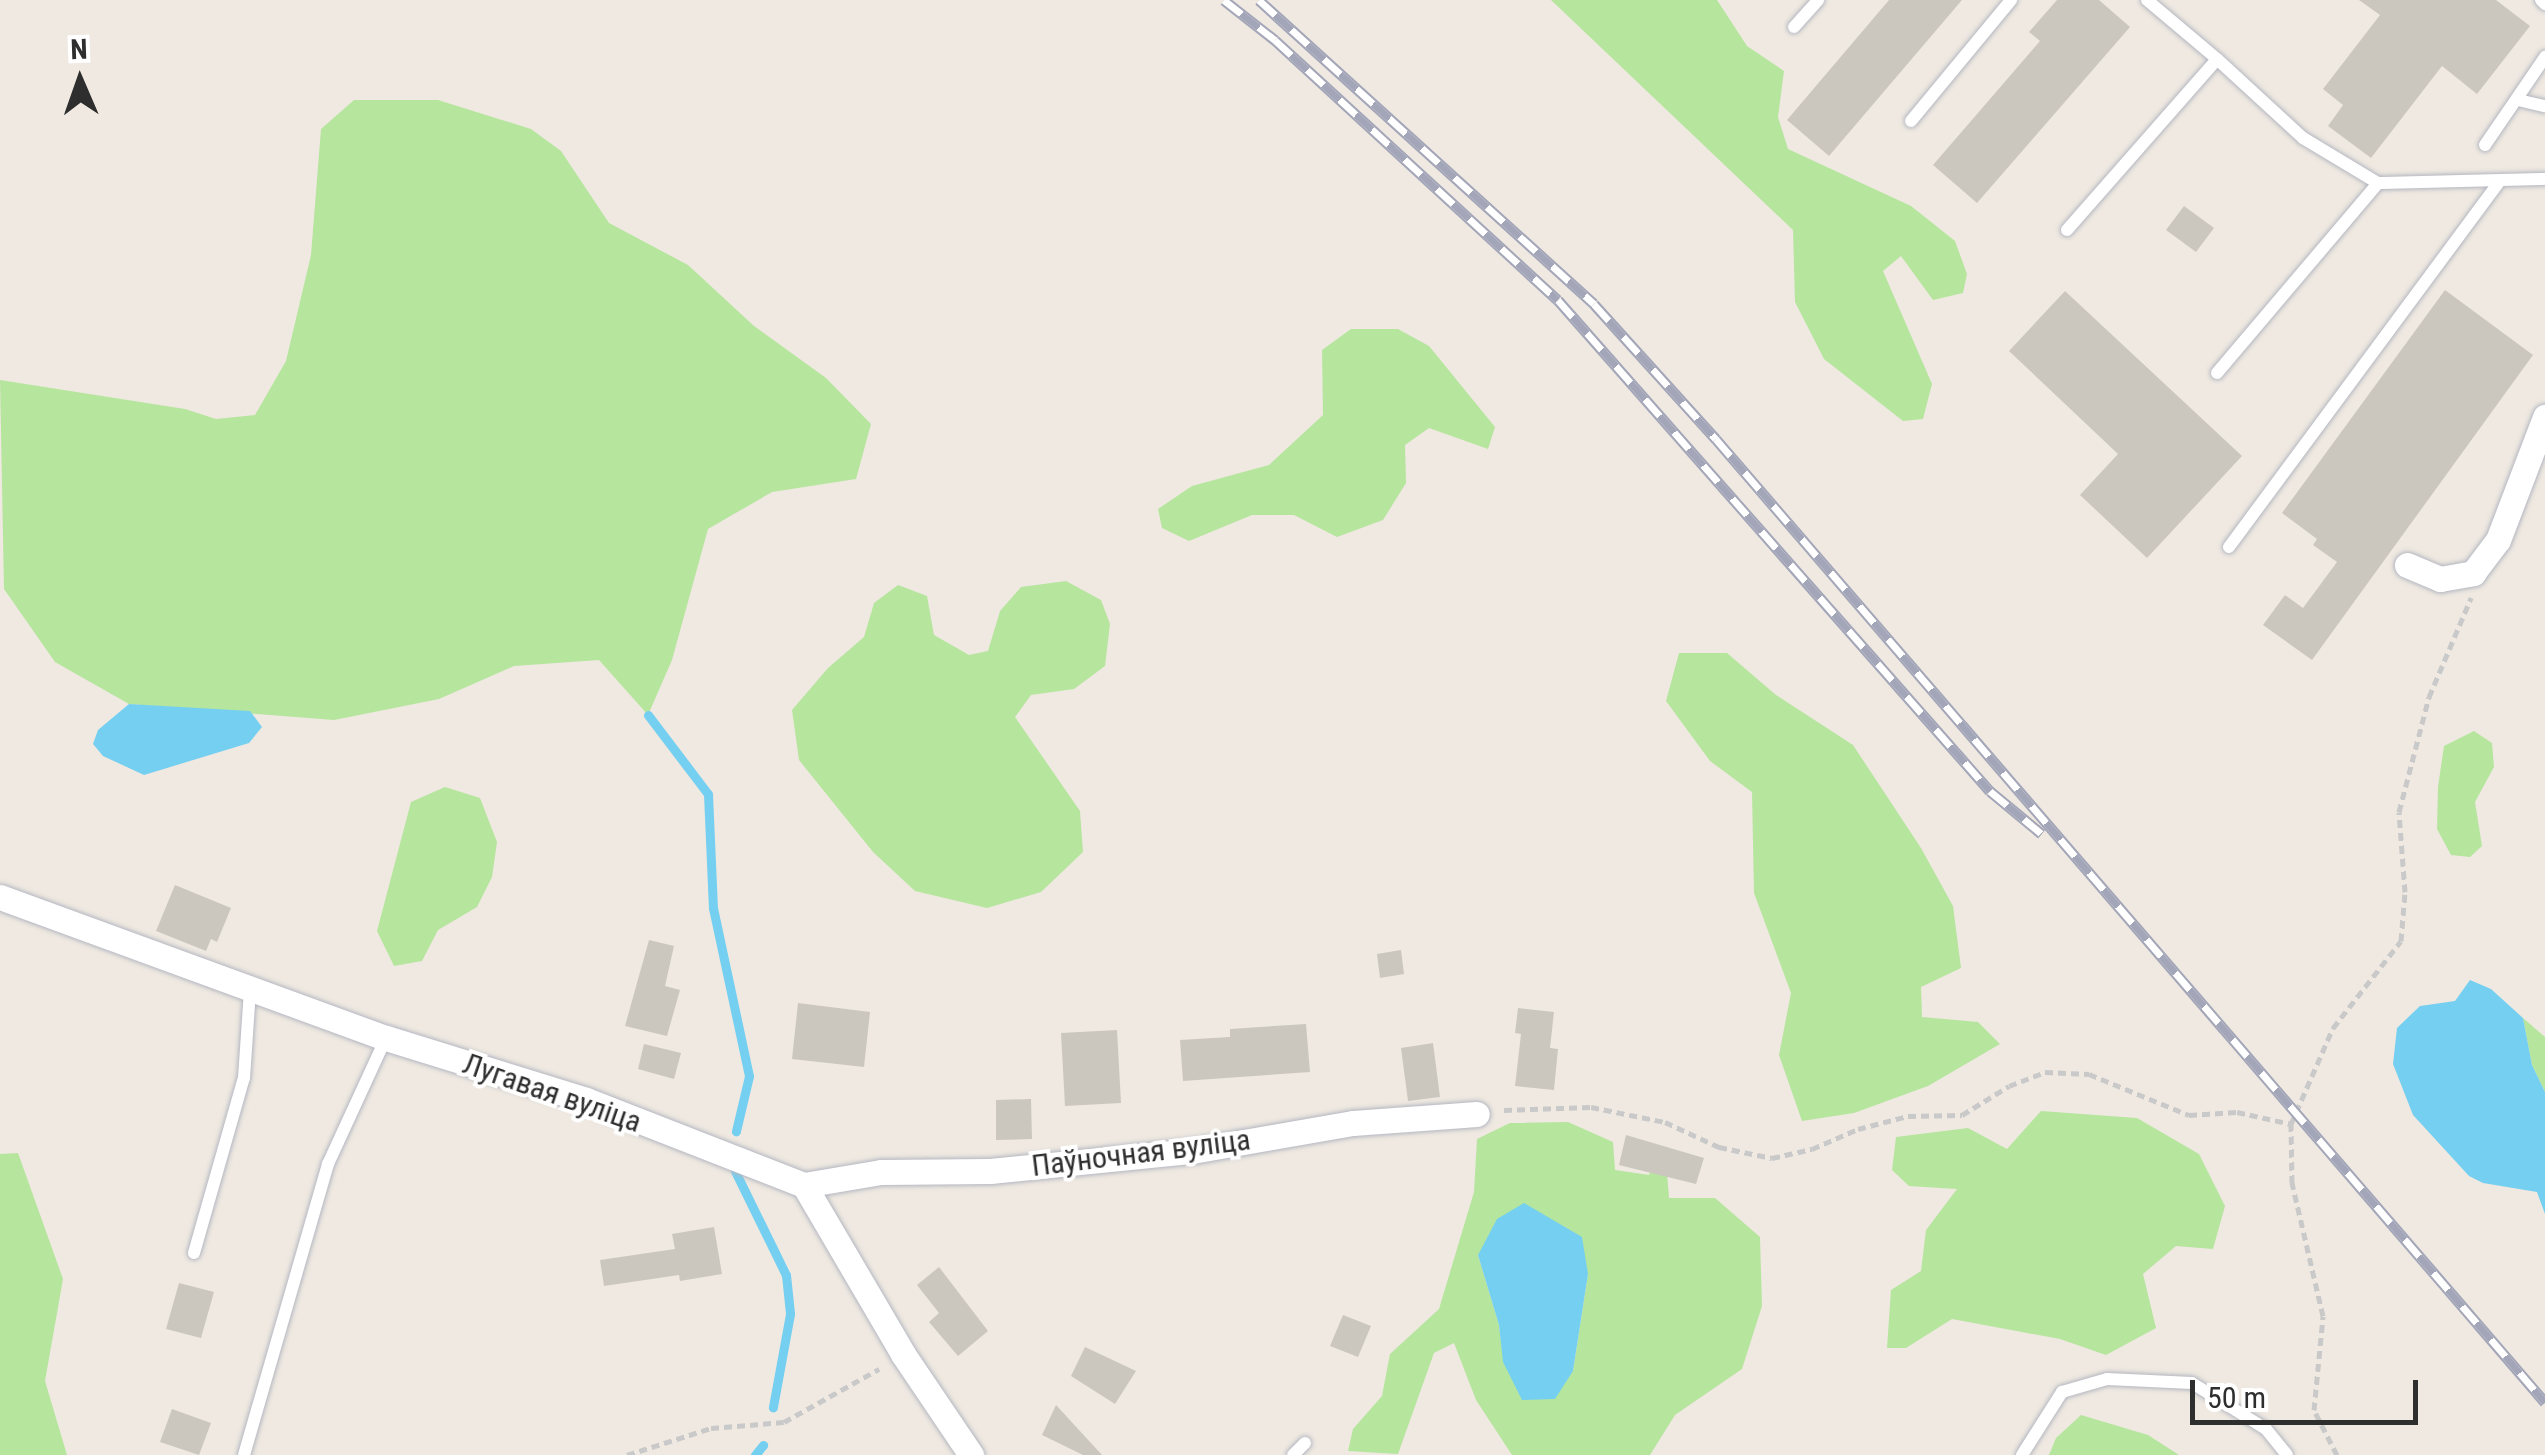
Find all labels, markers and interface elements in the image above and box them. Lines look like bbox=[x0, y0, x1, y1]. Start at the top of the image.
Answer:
north arrow bbox=[30, 30, 130, 130]
text: N bbox=[70, 33, 88, 66]
street label: Лугавая вуліца bbox=[458, 1046, 646, 1140]
street label: Паўночная вуліца bbox=[1030, 1122, 1252, 1184]
scale bar bbox=[2195, 1360, 2422, 1422]
text: 50 m bbox=[2207, 1380, 2266, 1415]

